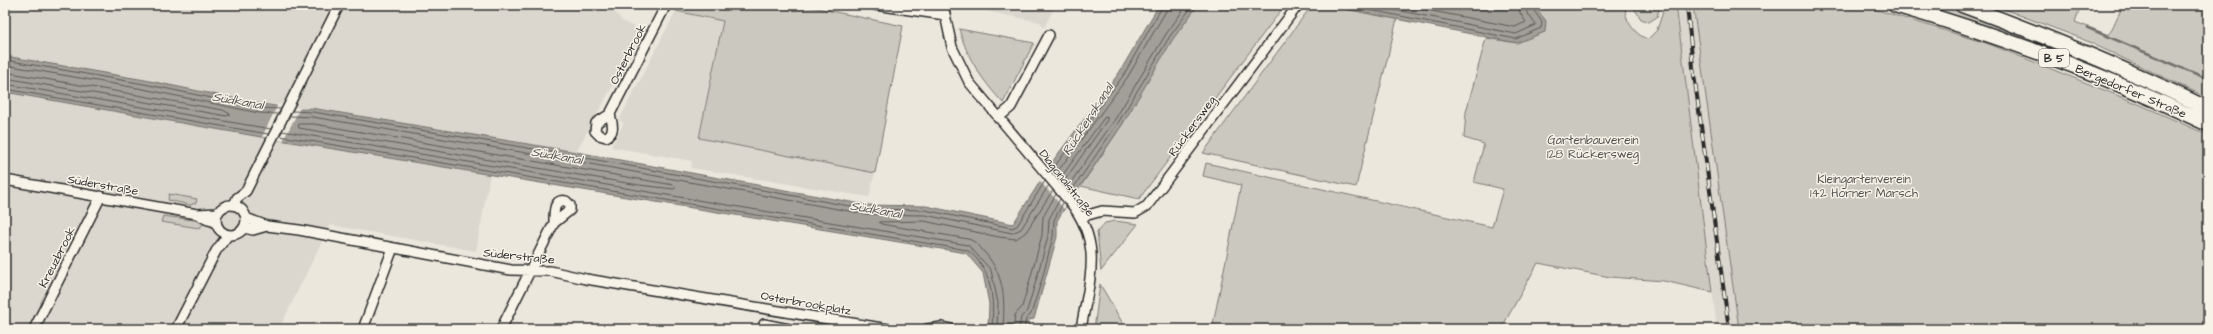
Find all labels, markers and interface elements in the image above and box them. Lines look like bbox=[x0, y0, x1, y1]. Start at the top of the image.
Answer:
street label: Osterbrook bbox=[606, 20, 651, 88]
road number: B 5 bbox=[2039, 49, 2069, 67]
street label: Bergedorfer Straße bbox=[2072, 60, 2189, 124]
water label: Rückerskanal bbox=[1058, 78, 1119, 159]
water label: Südkanal bbox=[211, 88, 267, 115]
street label: Rückersweg bbox=[1165, 93, 1221, 161]
park label: Gartenbauverein 128 Rückersweg bbox=[1547, 132, 1639, 164]
water label: Südkanal bbox=[530, 143, 586, 170]
street label: Diagonalstraße bbox=[1034, 146, 1099, 222]
street label: Süderstraße bbox=[66, 171, 140, 200]
park label: Kleingartenverein 142 Horner Marsch bbox=[1810, 171, 1918, 202]
water label: Südkanal bbox=[849, 197, 905, 224]
street label: Kreuzbrook bbox=[35, 223, 80, 291]
street label: Süderstraße bbox=[482, 244, 556, 269]
street label: Osterbrookplatz bbox=[759, 287, 853, 320]

